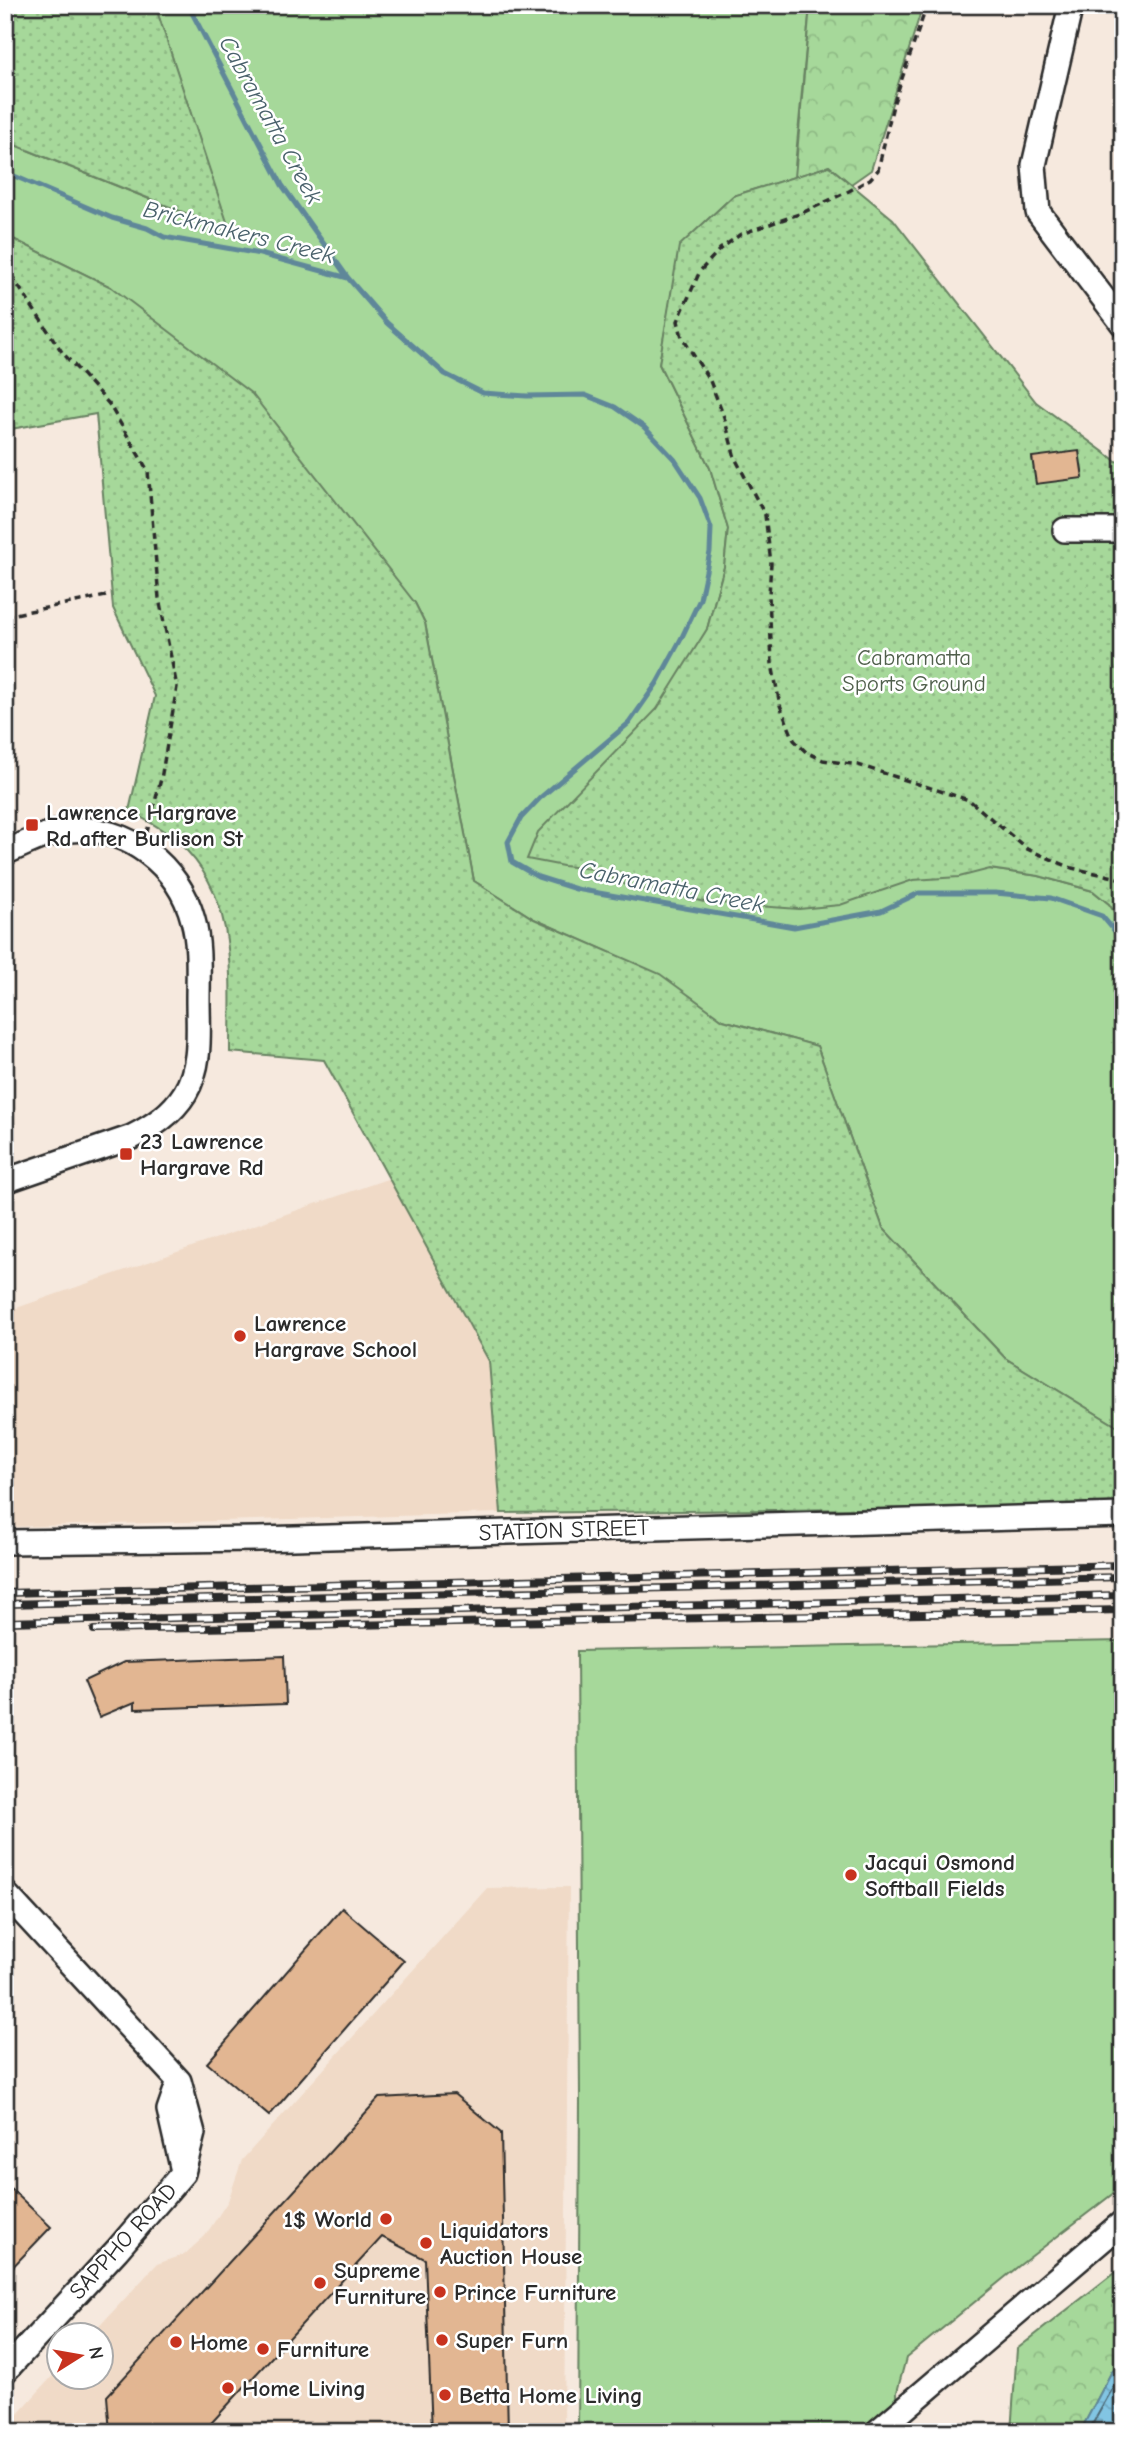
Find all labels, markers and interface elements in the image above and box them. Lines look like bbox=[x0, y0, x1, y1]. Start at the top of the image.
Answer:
water label: Cabramatta Creek bbox=[213, 31, 329, 209]
water label: Brickmakers Creek bbox=[141, 195, 338, 269]
park label: Cabramatta Sports Ground bbox=[842, 644, 986, 697]
place label: Lawrence Hargrave Rd after Burlison St bbox=[46, 799, 244, 852]
marker: Lawrence Hargrave Rd after Burlison St bbox=[24, 817, 40, 833]
water label: Cabramatta Creek bbox=[577, 855, 767, 919]
place label: 23 Lawrence Hargrave Rd bbox=[140, 1128, 264, 1181]
marker: 23 Lawrence Hargrave Rd bbox=[118, 1146, 134, 1162]
place label: Lawrence Hargrave School bbox=[254, 1310, 417, 1363]
marker: Lawrence Hargrave School bbox=[232, 1328, 248, 1344]
street label: STATION STREET bbox=[478, 1514, 650, 1546]
place label: Jacqui Osmond Softball Fields bbox=[865, 1849, 1015, 1902]
marker: Jacqui Osmond Softball Fields bbox=[843, 1867, 859, 1883]
street label: SAPPHO ROAD bbox=[64, 2177, 182, 2305]
place label: 1$ World bbox=[284, 2206, 372, 2233]
marker: 1$ World bbox=[378, 2211, 394, 2227]
place label: Liquidators Auction House bbox=[440, 2217, 582, 2270]
marker: Liquidators Auction House bbox=[418, 2235, 434, 2251]
place label: Supreme Furniture bbox=[334, 2257, 426, 2310]
marker: Supreme Furniture bbox=[312, 2275, 328, 2291]
place label: Prince Furniture bbox=[454, 2279, 616, 2306]
marker: Prince Furniture bbox=[432, 2284, 448, 2300]
north arrow bbox=[46, 2322, 116, 2392]
place label: Super Furn bbox=[456, 2327, 568, 2354]
place label: Home bbox=[190, 2329, 248, 2356]
marker: Super Furn bbox=[434, 2332, 450, 2348]
marker: Home bbox=[168, 2334, 184, 2350]
place label: Furniture bbox=[277, 2336, 369, 2363]
marker: Furniture bbox=[255, 2341, 271, 2357]
text: N bbox=[84, 2345, 108, 2361]
place label: Home Living bbox=[242, 2375, 366, 2402]
marker: Home Living bbox=[220, 2380, 236, 2396]
place label: Betta Home Living bbox=[459, 2382, 643, 2409]
marker: Betta Home Living bbox=[437, 2387, 453, 2403]

